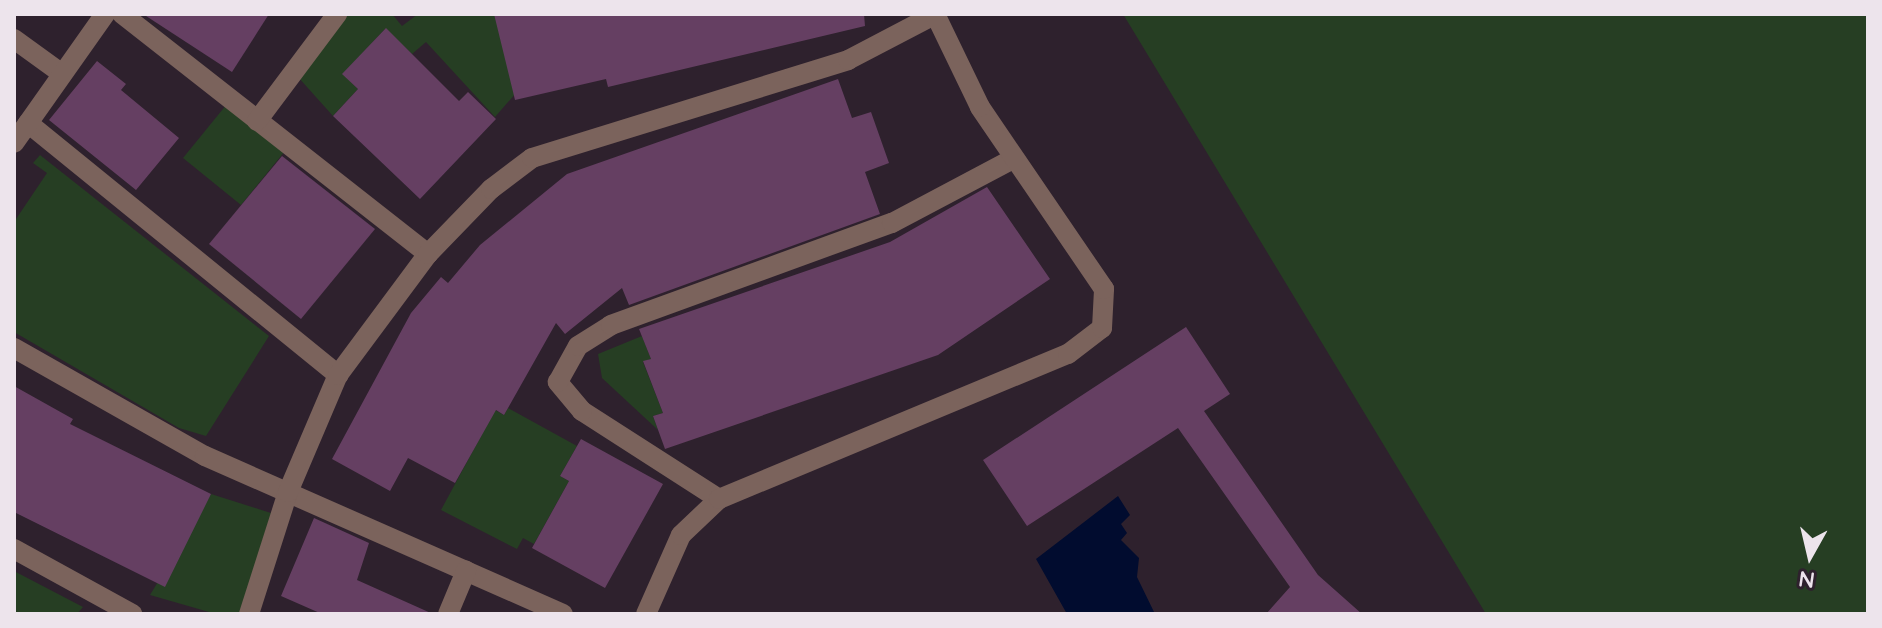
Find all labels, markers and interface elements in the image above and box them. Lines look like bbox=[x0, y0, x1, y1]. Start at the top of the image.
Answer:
north arrow bbox=[1770, 516, 1850, 596]
text: N bbox=[1797, 565, 1817, 595]

